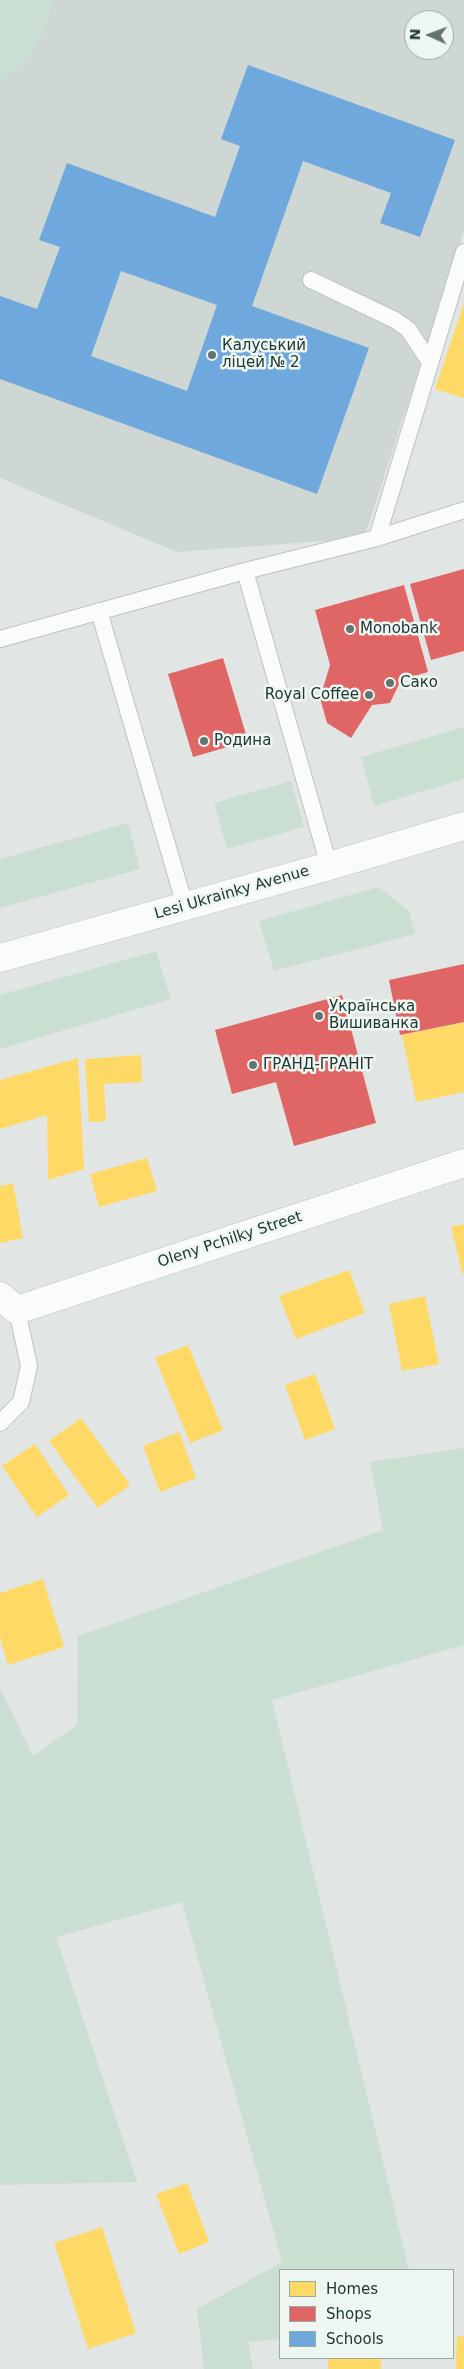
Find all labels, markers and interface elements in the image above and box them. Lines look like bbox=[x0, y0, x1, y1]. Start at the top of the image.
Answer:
north arrow bbox=[404, 10, 454, 60]
text: N bbox=[407, 28, 423, 41]
place label: Калуський ліцей № 2 bbox=[222, 337, 306, 372]
marker: Калуський ліцей № 2 bbox=[206, 349, 218, 361]
place label: Monobank bbox=[360, 620, 438, 638]
marker: Monobank bbox=[344, 623, 356, 635]
place label: Сако bbox=[400, 674, 438, 692]
marker: Сако bbox=[384, 677, 396, 689]
place label: Royal Coffee bbox=[265, 686, 359, 704]
marker: Royal Coffee bbox=[363, 689, 375, 701]
place label: Родина bbox=[214, 732, 271, 750]
marker: Родина bbox=[198, 735, 210, 747]
street label: Lesi Ukrainky Avenue bbox=[152, 862, 312, 924]
place label: Українська Вишиванка bbox=[329, 998, 419, 1033]
marker: Українська Вишиванка bbox=[313, 1010, 325, 1022]
place label: ГРАНД-ГРАНІТ bbox=[263, 1056, 373, 1074]
marker: ГРАНД-ГРАНІТ bbox=[247, 1059, 259, 1071]
street label: Oleny Pchilky Street bbox=[155, 1208, 305, 1272]
legend bbox=[279, 2269, 454, 2359]
text: Homes bbox=[326, 2280, 378, 2298]
text: Shops bbox=[326, 2305, 372, 2323]
text: Schools bbox=[326, 2330, 384, 2348]

